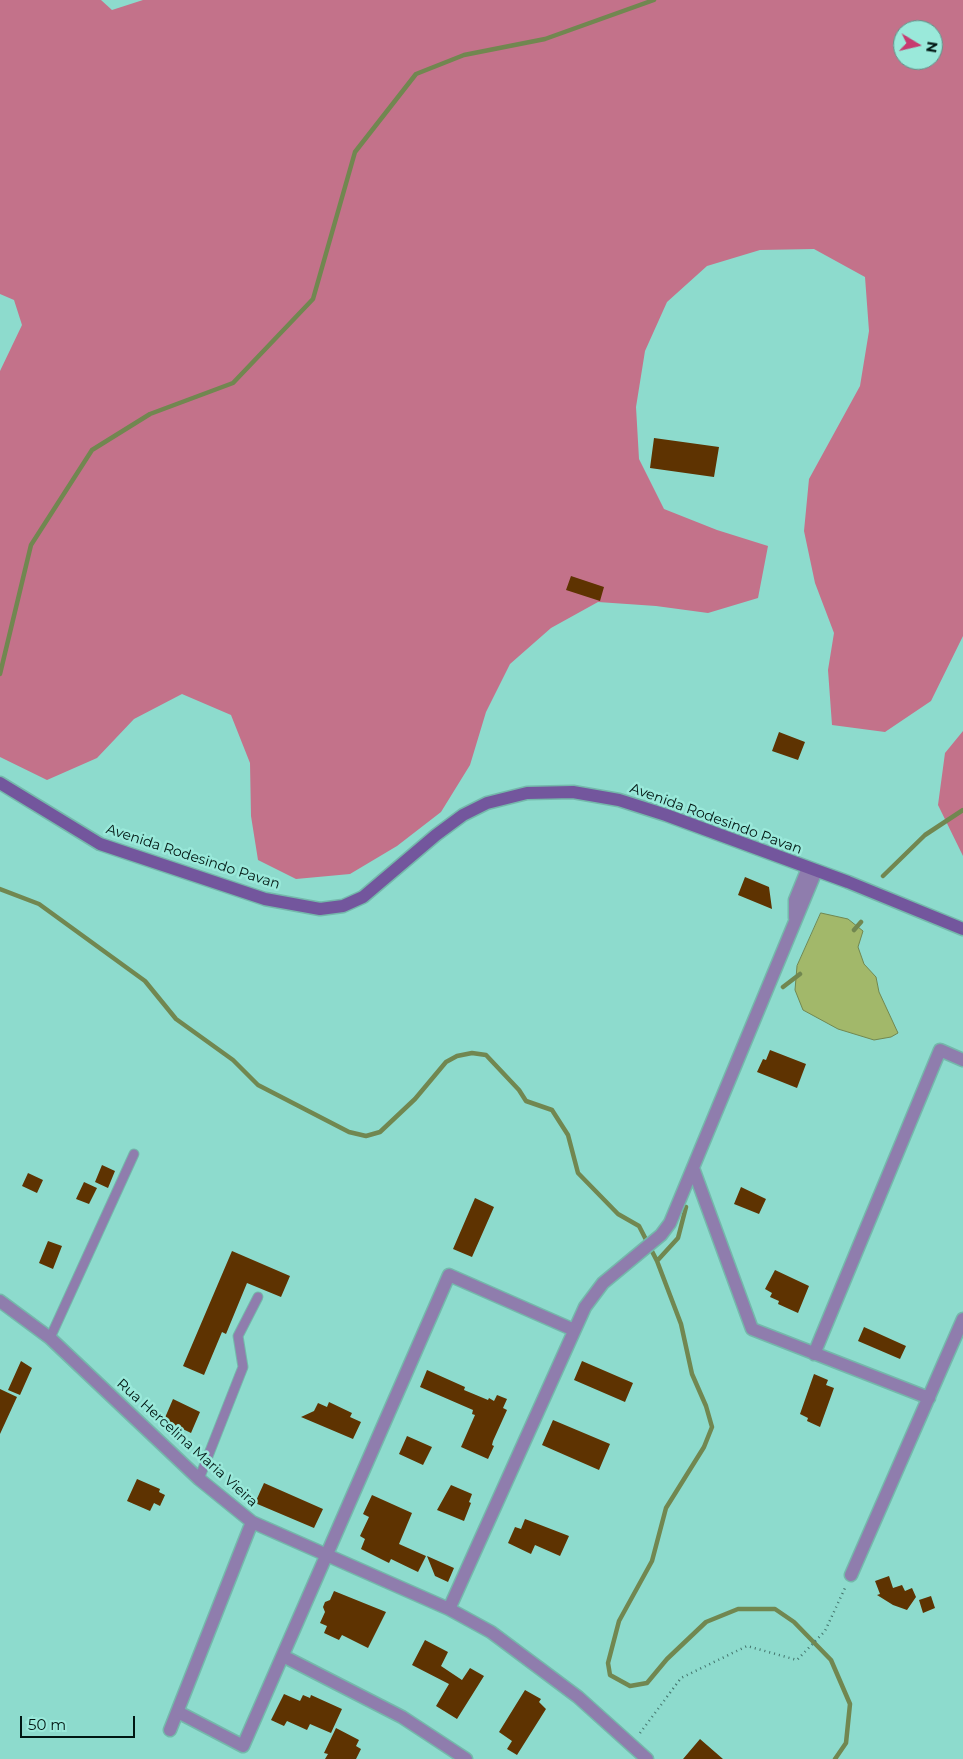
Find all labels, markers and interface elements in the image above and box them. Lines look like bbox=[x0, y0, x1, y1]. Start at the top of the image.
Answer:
north arrow bbox=[893, 20, 943, 70]
text: N bbox=[922, 40, 942, 54]
street label: Avenida Rodesindo Pavan bbox=[628, 780, 804, 858]
street label: Avenida Rodesindo Pavan bbox=[104, 821, 282, 893]
street label: Rua Hercelina Maria Vieira bbox=[113, 1375, 261, 1511]
scale bar bbox=[22, 1706, 138, 1738]
text: 50 m bbox=[28, 1715, 66, 1734]

